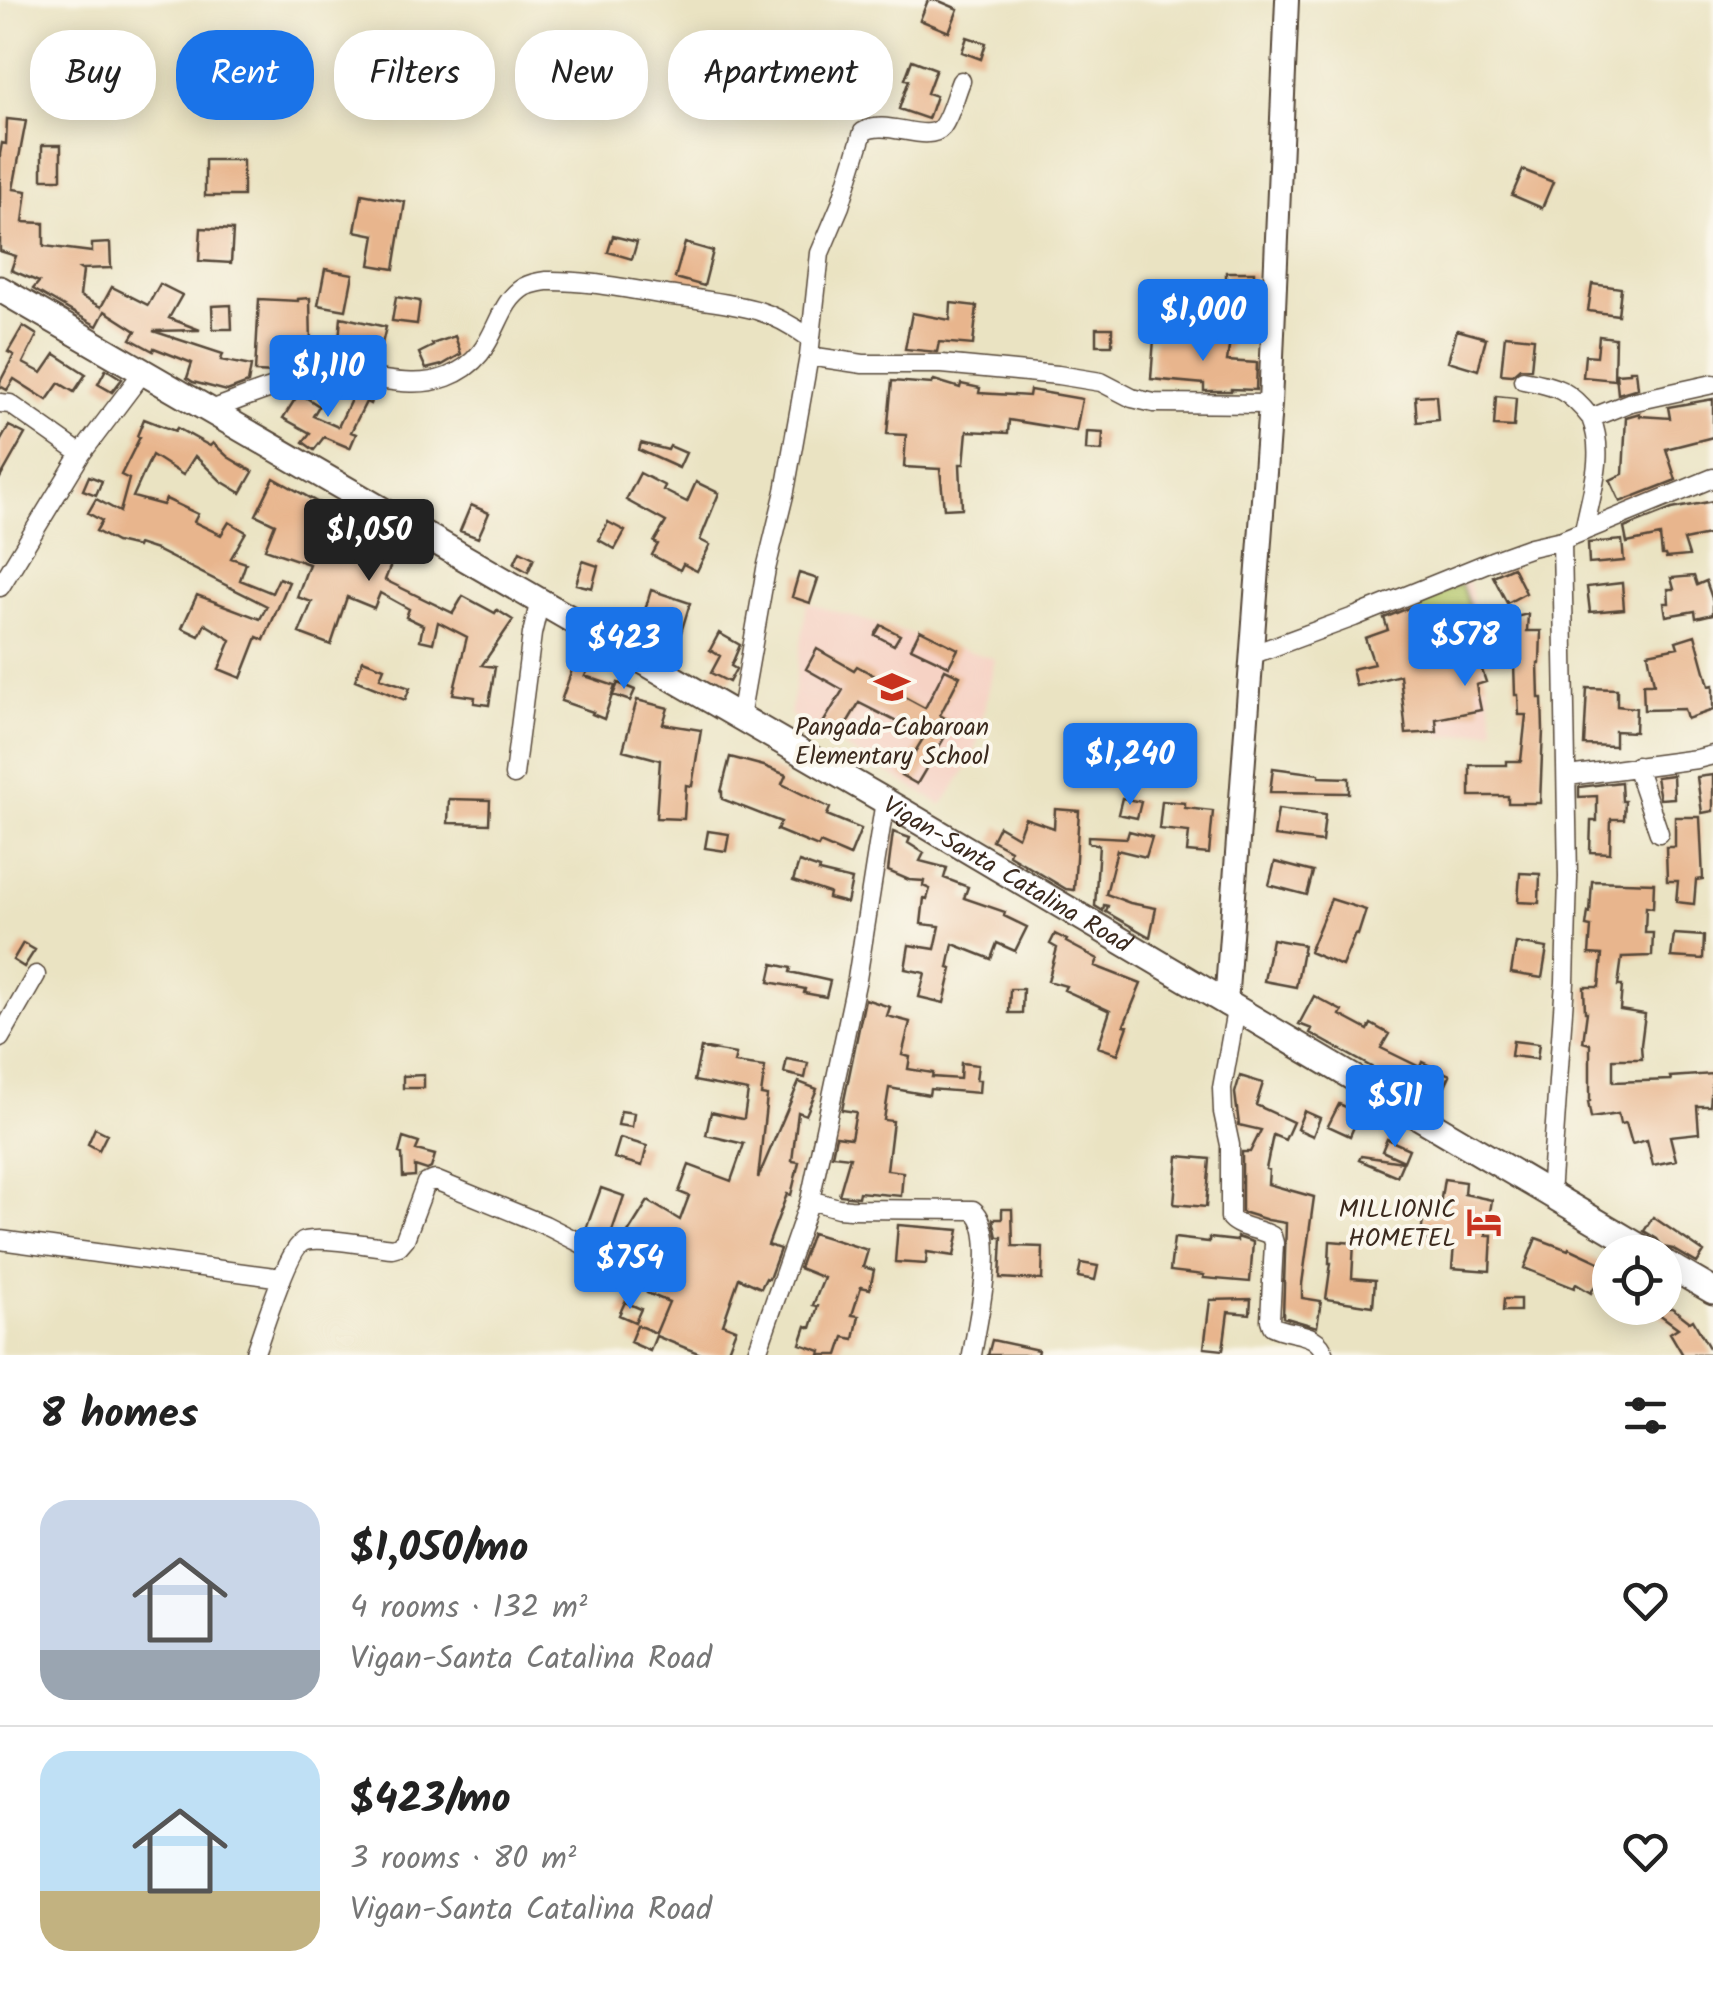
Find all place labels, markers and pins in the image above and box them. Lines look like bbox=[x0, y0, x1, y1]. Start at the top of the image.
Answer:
pin: $1,000 bbox=[1122, 279, 1284, 364]
pin: $1,110 bbox=[247, 335, 409, 420]
pin: $1,050 bbox=[288, 499, 450, 584]
pin: $578 bbox=[1406, 604, 1524, 689]
pin: $423 bbox=[565, 607, 683, 692]
school or university icon: Pangada-Cabaroan Elementary School bbox=[873, 668, 911, 706]
place label: Pangada-Cabaroan Elementary School bbox=[795, 708, 989, 777]
pin: $1,240 bbox=[1049, 723, 1211, 808]
pin: $511 bbox=[1336, 1065, 1454, 1150]
place label: MILLIONIC HOMETEL bbox=[1338, 1190, 1456, 1259]
hotel icon: MILLIONIC HOMETEL bbox=[1465, 1203, 1503, 1241]
pin: $754 bbox=[571, 1227, 689, 1312]

